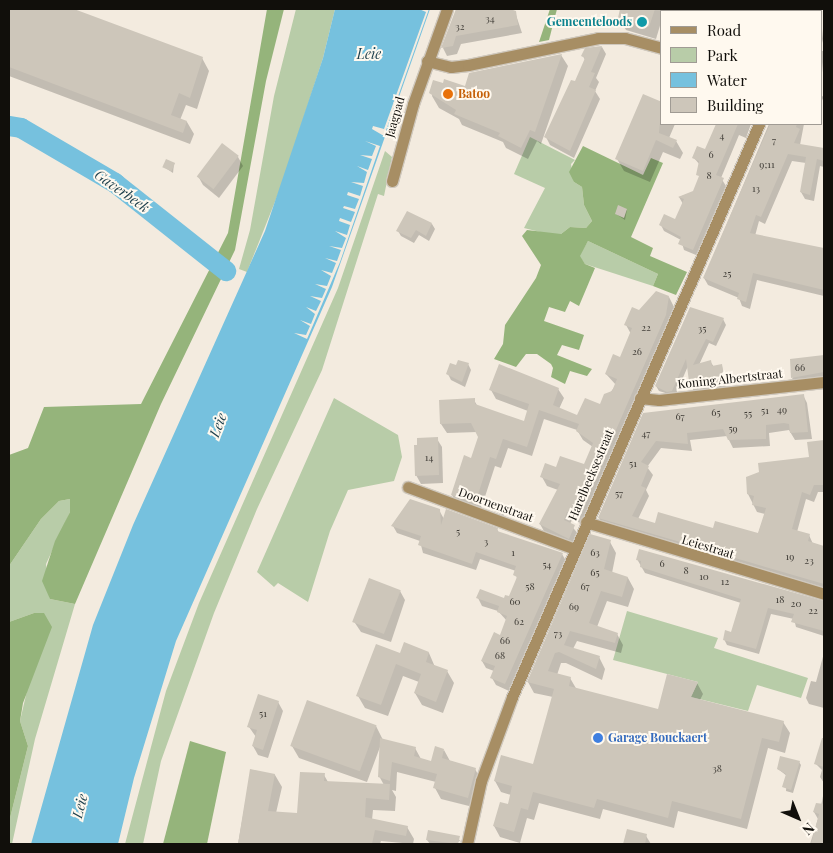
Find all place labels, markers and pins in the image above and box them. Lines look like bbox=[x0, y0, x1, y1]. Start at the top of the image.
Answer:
place label: Gemeenteloods bbox=[547, 15, 632, 29]
marker: Gemeenteloods bbox=[636, 16, 648, 28]
place label: Batoo bbox=[458, 87, 490, 101]
marker: Batoo bbox=[442, 88, 454, 100]
place label: Garage Bouckaert bbox=[608, 731, 707, 745]
marker: Garage Bouckaert bbox=[592, 732, 604, 744]

